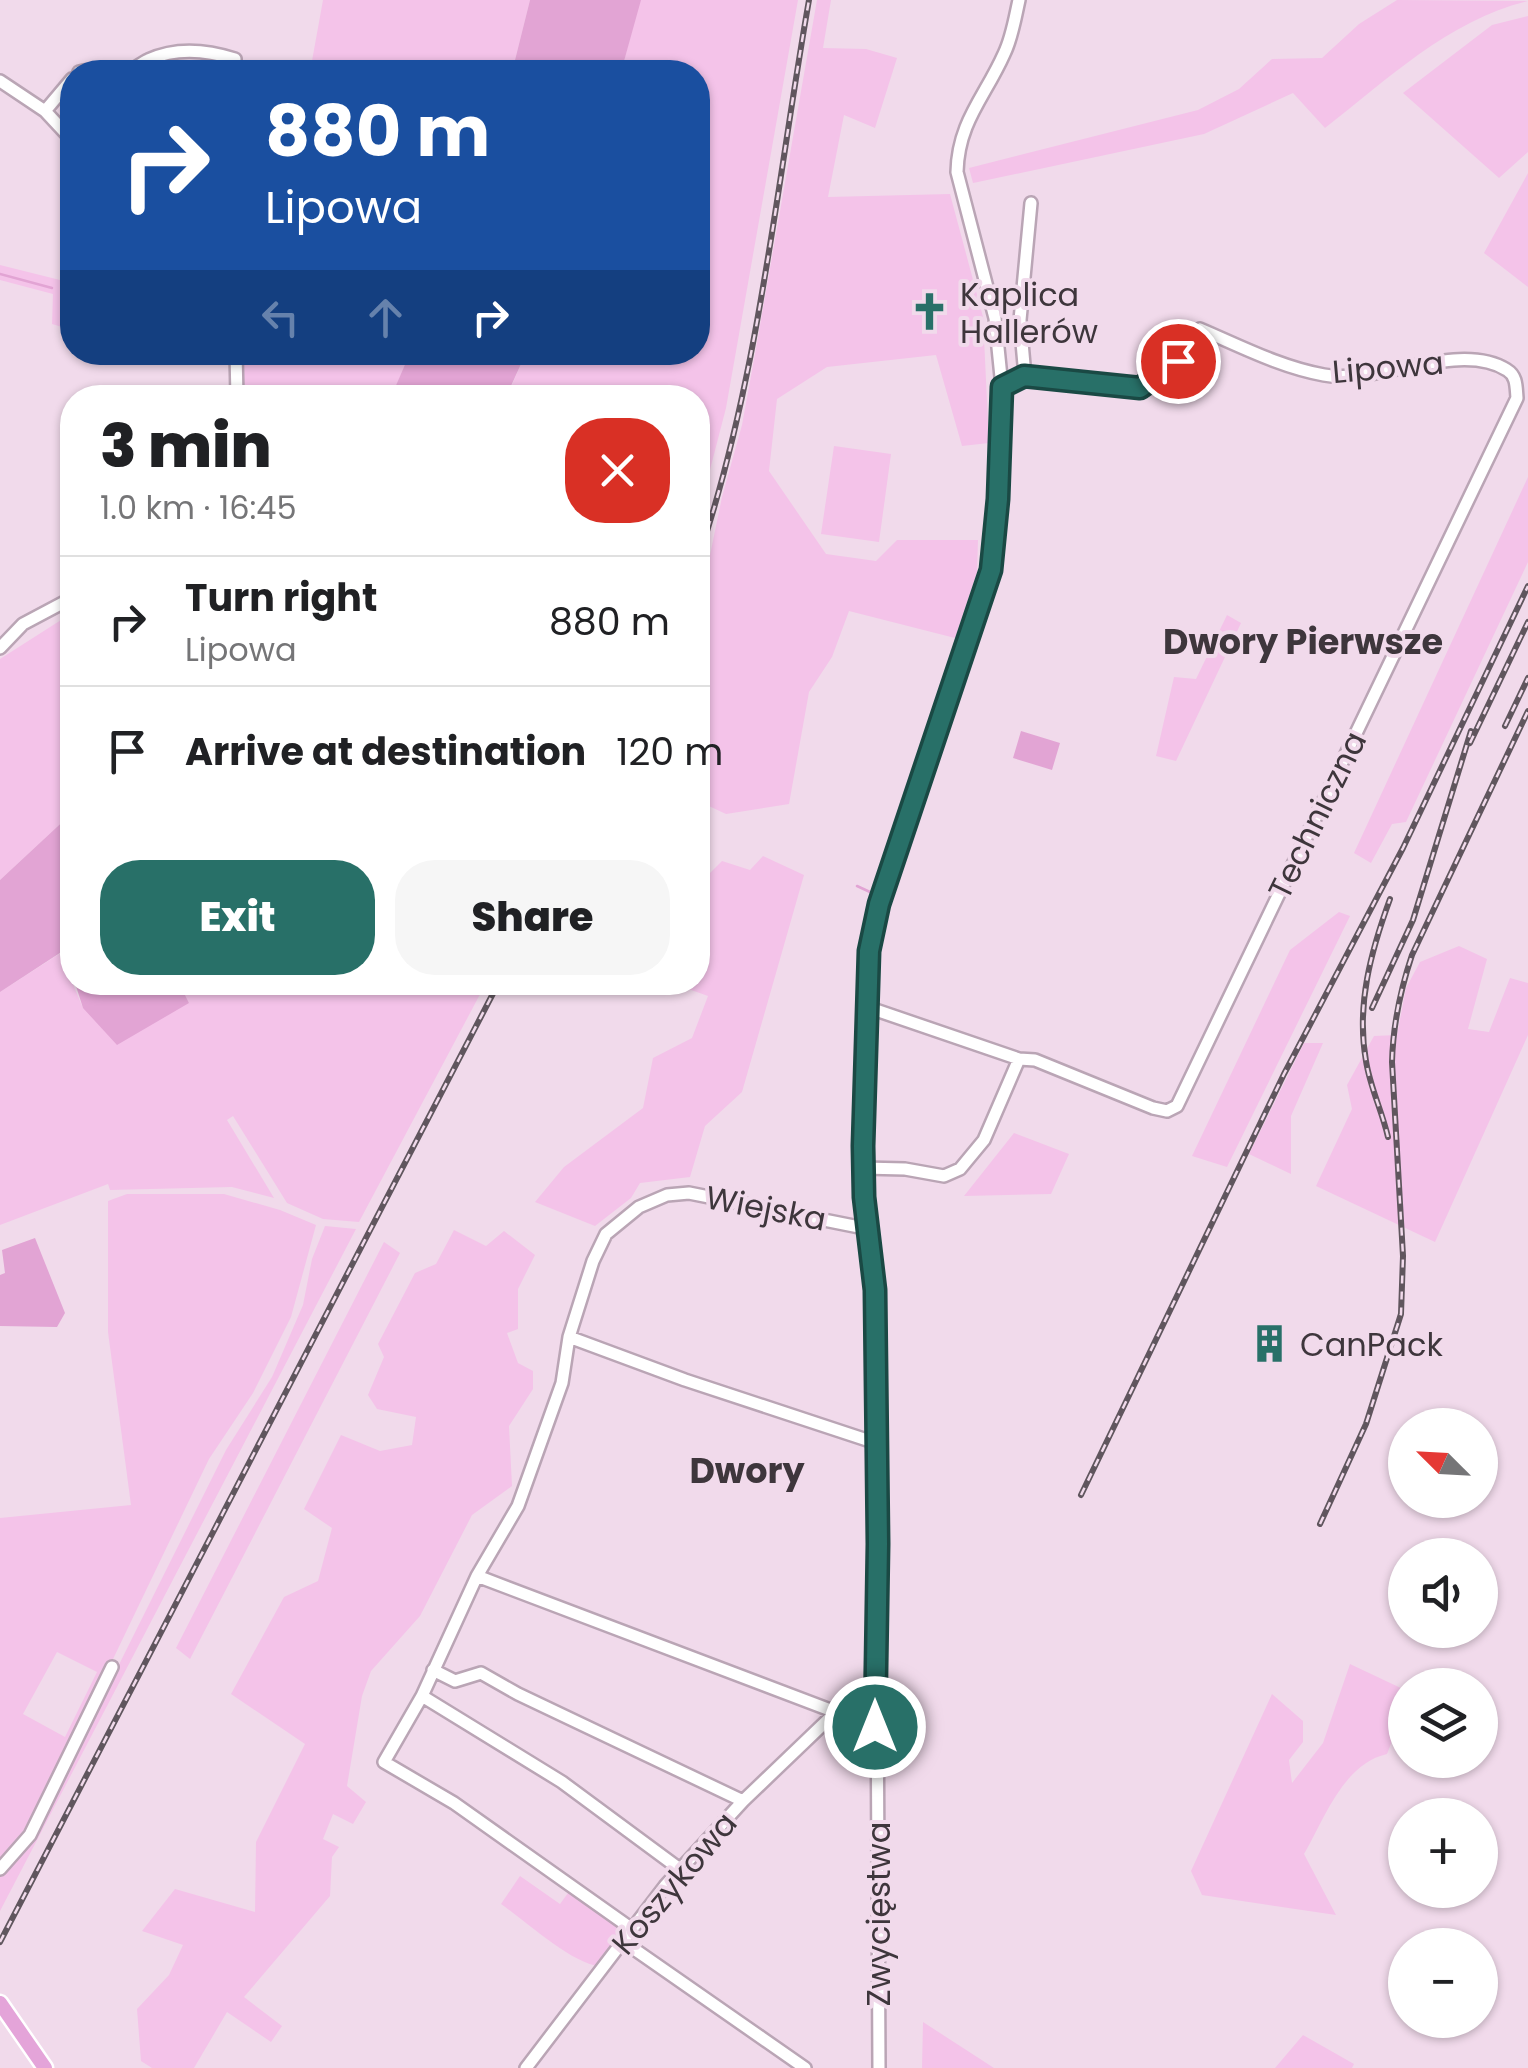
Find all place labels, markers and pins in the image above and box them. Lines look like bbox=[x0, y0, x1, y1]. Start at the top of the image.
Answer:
place label: Kaplica Hallerów bbox=[960, 272, 1098, 354]
church icon: Kaplica Hallerów bbox=[909, 291, 951, 333]
pin bbox=[1136, 319, 1221, 404]
place label: CanPack bbox=[1300, 1322, 1443, 1367]
building icon: CanPack bbox=[1249, 1323, 1291, 1365]

